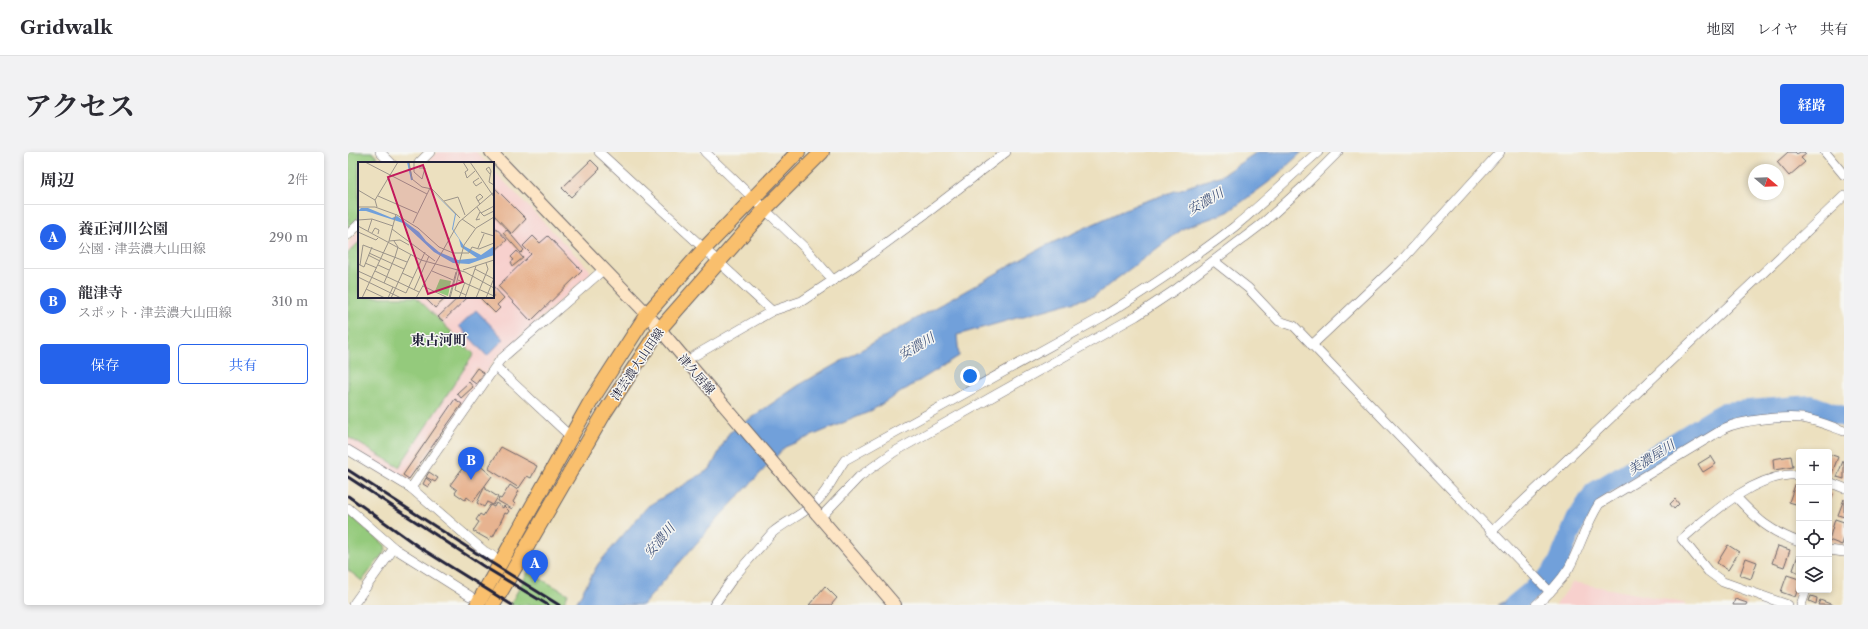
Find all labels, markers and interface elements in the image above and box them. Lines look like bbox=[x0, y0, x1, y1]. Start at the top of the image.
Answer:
text: Gridwalk bbox=[20, 16, 113, 39]
text: 地図 bbox=[1707, 20, 1735, 38]
text: レイヤ bbox=[1757, 20, 1798, 38]
text: 共有 bbox=[1820, 20, 1848, 38]
button: 経路 bbox=[1780, 84, 1844, 124]
text: アクセス bbox=[24, 89, 135, 123]
inset map bbox=[358, 162, 494, 298]
north arrow bbox=[1748, 164, 1784, 200]
text: 周辺 bbox=[40, 170, 74, 190]
text: 2件 bbox=[288, 171, 308, 187]
water label: 安濃川 bbox=[1184, 183, 1228, 218]
text: 養正河川公園 bbox=[78, 219, 168, 238]
text: A bbox=[48, 229, 58, 245]
text: 290 m bbox=[269, 229, 308, 245]
text: 公園 · 津芸濃大山田線 bbox=[78, 240, 206, 256]
text: 龍津寺 bbox=[78, 283, 123, 302]
text: B bbox=[48, 293, 58, 309]
text: 310 m bbox=[272, 293, 308, 309]
text: スポット · 津芸濃大山田線 bbox=[78, 304, 232, 320]
street label: 津芸濃大山田線 bbox=[607, 325, 667, 403]
water label: 安濃川 bbox=[895, 328, 939, 363]
district label: 東古河町 bbox=[411, 331, 468, 349]
button: 保存 bbox=[40, 344, 170, 384]
button: 共有 bbox=[178, 344, 308, 384]
street label: 津久居線 bbox=[676, 351, 718, 397]
your location bbox=[960, 366, 980, 386]
water label: 美濃屋川 bbox=[1625, 435, 1679, 478]
pin: B bbox=[458, 447, 484, 480]
map controls bbox=[1796, 449, 1832, 593]
button: + bbox=[1796, 449, 1832, 485]
button: − bbox=[1796, 485, 1832, 521]
water label: 安濃川 bbox=[640, 518, 679, 560]
button: locate bbox=[1796, 521, 1832, 557]
pin: A bbox=[522, 550, 548, 583]
button: layers bbox=[1796, 557, 1832, 593]

